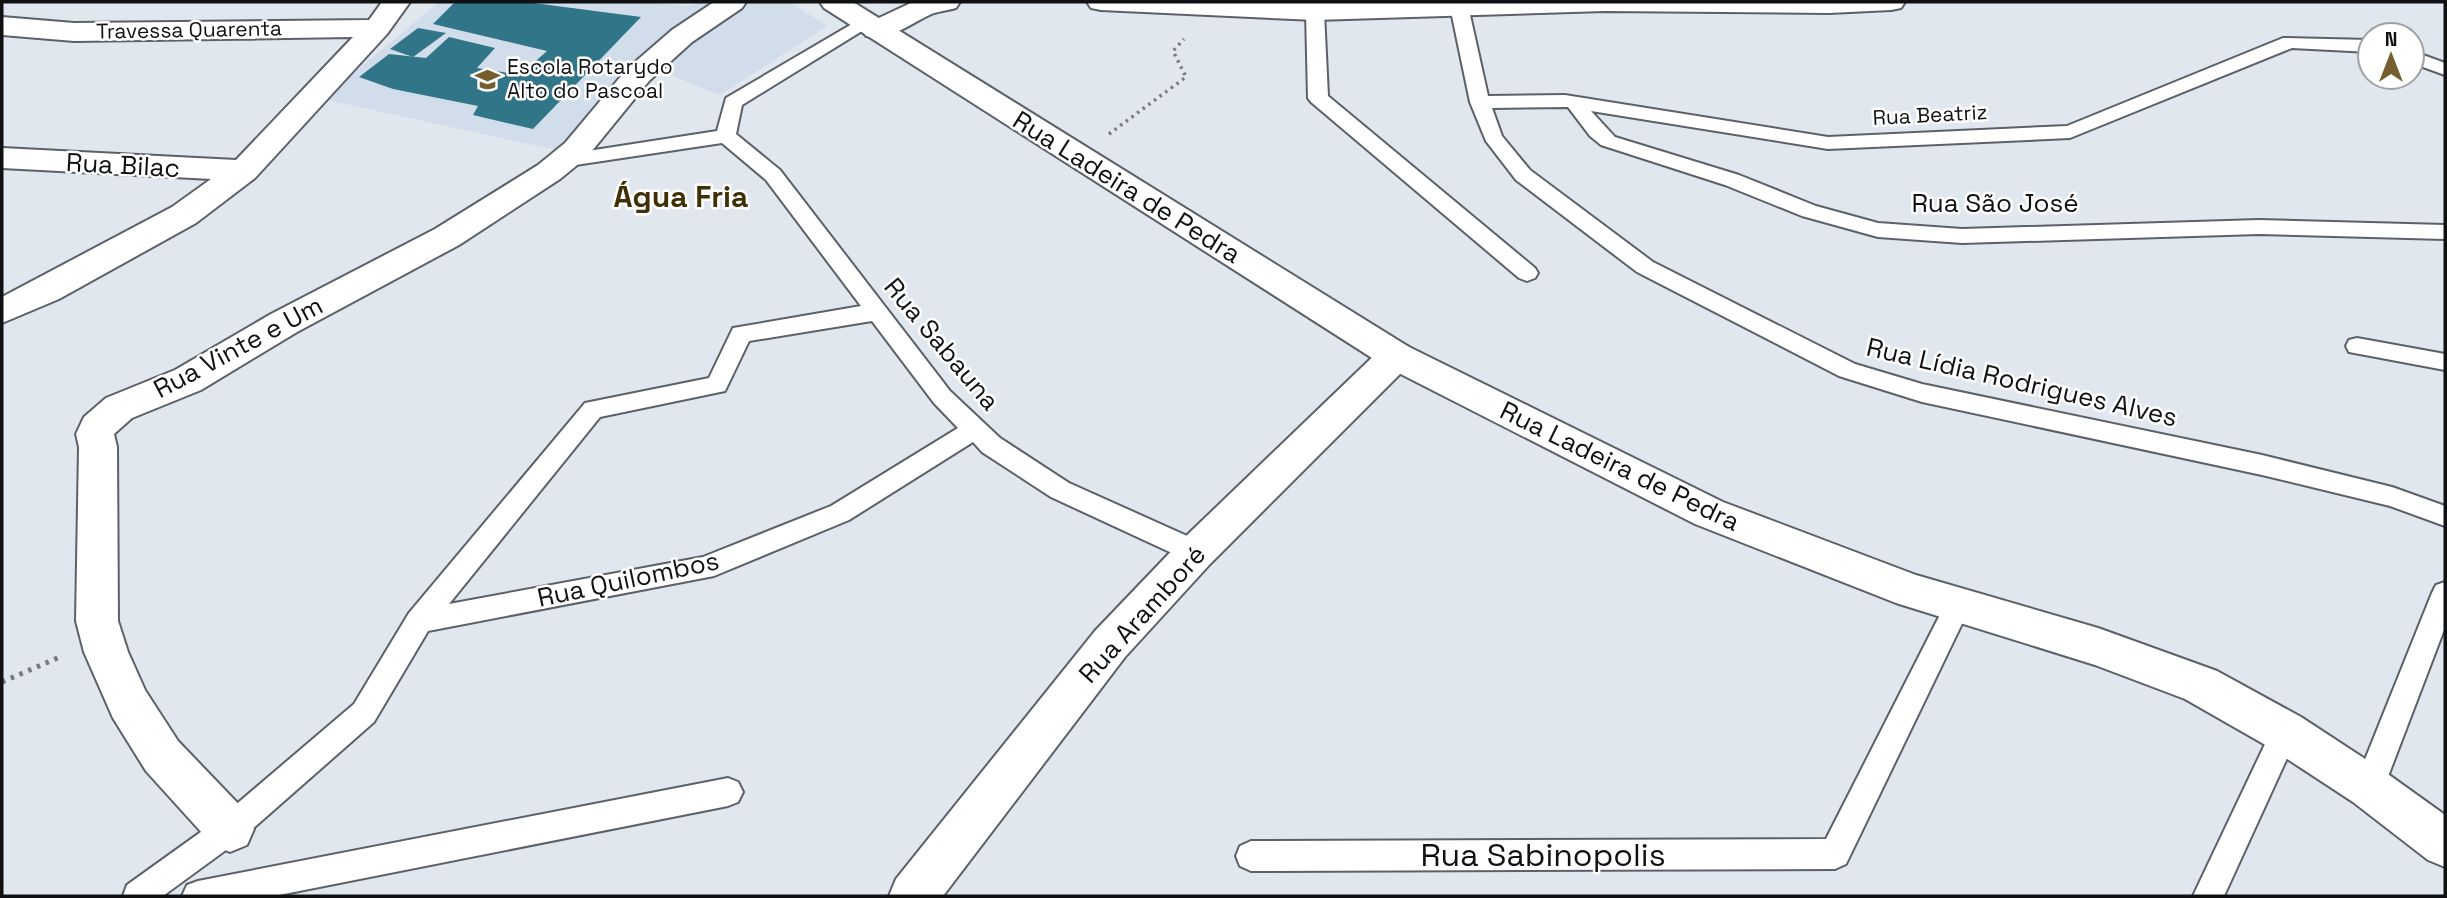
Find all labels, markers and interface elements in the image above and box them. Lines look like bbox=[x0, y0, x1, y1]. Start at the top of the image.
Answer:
street label: Travessa Quarenta bbox=[96, 14, 282, 45]
north arrow bbox=[2356, 21, 2426, 91]
text: N bbox=[2385, 27, 2397, 52]
place label: Escola Rotarydo Alto do Pascoal bbox=[507, 53, 673, 104]
school or university icon: Escola Rotarydo Alto do Pascoal bbox=[473, 65, 501, 93]
street label: Rua Beatriz bbox=[1872, 98, 1988, 131]
street label: Rua Ladeira de Pedra bbox=[1007, 103, 1247, 271]
street label: Rua Bilac bbox=[65, 145, 181, 185]
district label: Água Fria bbox=[614, 177, 748, 216]
street label: Rua São José bbox=[1911, 186, 2079, 220]
street label: Rua Sabauna bbox=[877, 271, 1007, 417]
street label: Rua Vinte e Um bbox=[147, 288, 329, 406]
street label: Rua Lídia Rodrigues Alves bbox=[1863, 330, 2181, 434]
street label: Rua Ladeira de Pedra bbox=[1494, 393, 1746, 539]
street label: Rua Aramboré bbox=[1071, 538, 1213, 690]
street label: Rua Quilombos bbox=[534, 543, 722, 615]
street label: Rua Sabinopolis bbox=[1420, 835, 1666, 875]

